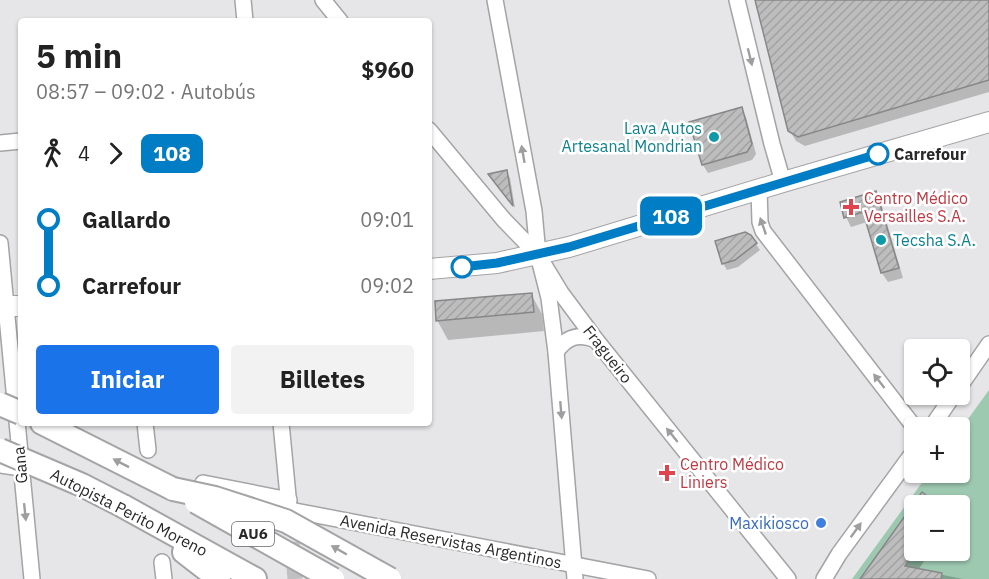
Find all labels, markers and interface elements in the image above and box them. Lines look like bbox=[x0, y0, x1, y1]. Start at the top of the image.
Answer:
text: 5 min bbox=[36, 34, 122, 77]
one-way arrow bbox=[746, 48, 756, 66]
text: $960 bbox=[361, 55, 414, 84]
text: 08:57 – 09:02 · Autobús bbox=[36, 78, 256, 105]
place label: Lava Autos Artesanal Mondrian bbox=[562, 118, 702, 156]
marker: Lava Autos Artesanal Mondrian bbox=[707, 130, 721, 144]
icon: walk bbox=[36, 137, 69, 170]
icon: forward bbox=[99, 137, 132, 170]
text: 108 bbox=[153, 139, 191, 167]
text: 4 bbox=[78, 140, 90, 167]
marker: Carrefour bbox=[867, 143, 889, 165]
one-way arrow bbox=[518, 144, 527, 163]
place label: Carrefour bbox=[894, 144, 967, 164]
place label: Centro Médico Versailles S.A. bbox=[864, 188, 968, 226]
line badge: 108 bbox=[636, 196, 706, 236]
marker: Centro Médico Versailles S.A. bbox=[842, 198, 860, 216]
text: 108 bbox=[652, 202, 690, 230]
text: Gallardo bbox=[82, 205, 171, 234]
text: 09:01 bbox=[360, 206, 414, 233]
one-way arrow bbox=[758, 216, 767, 234]
place label: Tecsha S.A. bbox=[893, 230, 976, 250]
marker: Tecsha S.A. bbox=[874, 233, 888, 247]
unlabelled marker bbox=[451, 256, 473, 278]
text: Carrefour bbox=[82, 271, 181, 300]
text: 09:02 bbox=[360, 272, 414, 299]
street label: Fragueiro bbox=[579, 321, 637, 387]
map controls bbox=[904, 339, 970, 561]
button: locate bbox=[904, 339, 970, 405]
button: Iniciar bbox=[36, 345, 219, 414]
button: Billetes bbox=[231, 345, 414, 414]
one-way arrow bbox=[874, 374, 886, 389]
one-way arrow bbox=[556, 401, 565, 420]
button: + bbox=[904, 417, 970, 483]
one-way arrow bbox=[666, 427, 679, 443]
street label: Gana bbox=[8, 445, 32, 484]
place label: Centro Médico Liniers bbox=[680, 454, 784, 492]
one-way arrow bbox=[112, 458, 129, 468]
street label: Autopista Perito Moreno bbox=[47, 464, 211, 560]
marker: Centro Médico Liniers bbox=[658, 464, 676, 482]
button: − bbox=[904, 495, 970, 561]
one-way arrow bbox=[20, 502, 30, 521]
street label: Avenida Reservistas Argentinos bbox=[339, 510, 563, 572]
place label: Maxikiosco bbox=[729, 513, 809, 533]
marker: Maxikiosco bbox=[814, 516, 828, 530]
road number: AU6 bbox=[232, 522, 274, 546]
one-way arrow bbox=[850, 523, 862, 538]
one-way arrow bbox=[330, 545, 347, 555]

